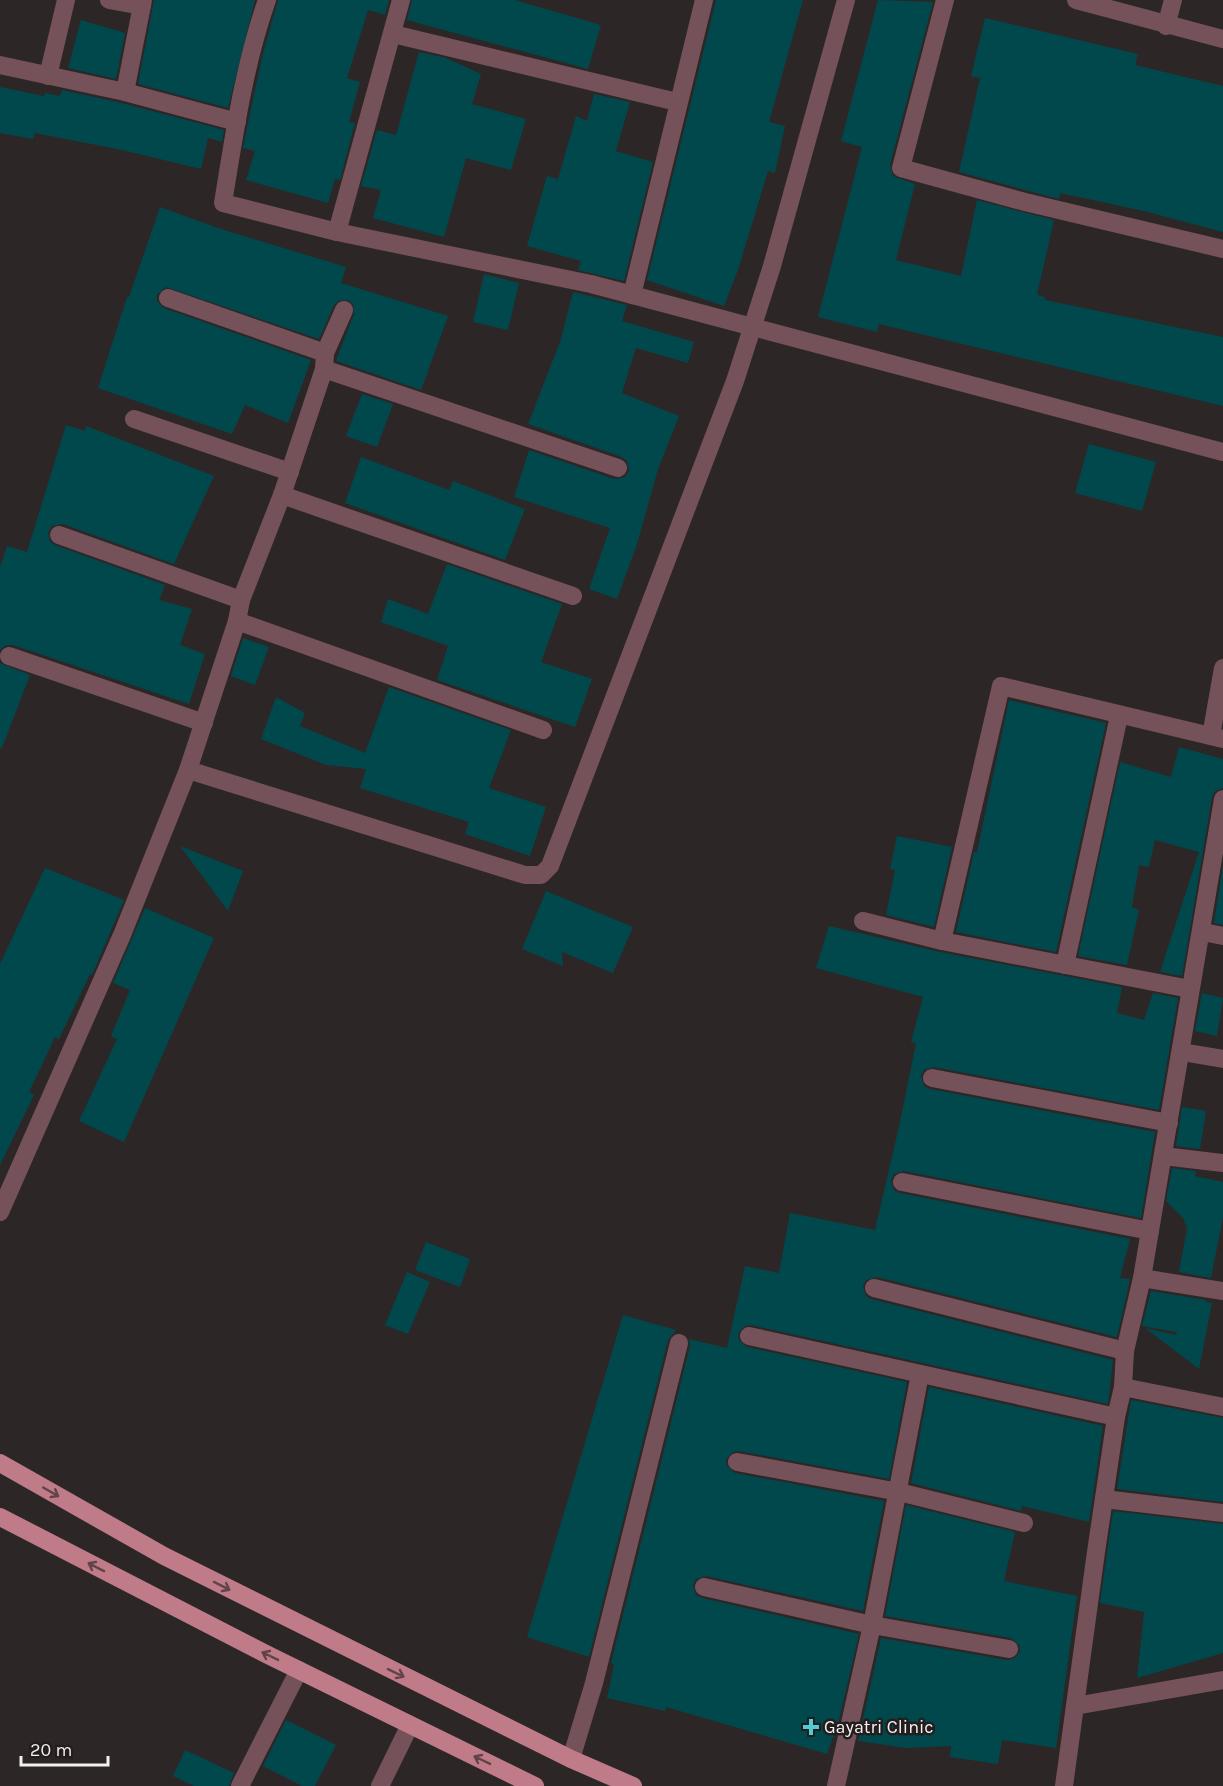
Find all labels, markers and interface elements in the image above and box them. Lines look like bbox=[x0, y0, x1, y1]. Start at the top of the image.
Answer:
one-way arrow bbox=[42, 1486, 59, 1498]
one-way arrow bbox=[87, 1561, 105, 1572]
one-way arrow bbox=[212, 1580, 230, 1592]
one-way arrow bbox=[261, 1649, 279, 1661]
one-way arrow bbox=[387, 1667, 405, 1679]
place label: Gayatri Clinic bbox=[824, 1716, 934, 1738]
marker: Gayatri Clinic bbox=[802, 1718, 820, 1736]
scale bar bbox=[21, 1729, 108, 1767]
text: 20 m bbox=[30, 1739, 72, 1761]
one-way arrow bbox=[474, 1754, 492, 1766]

